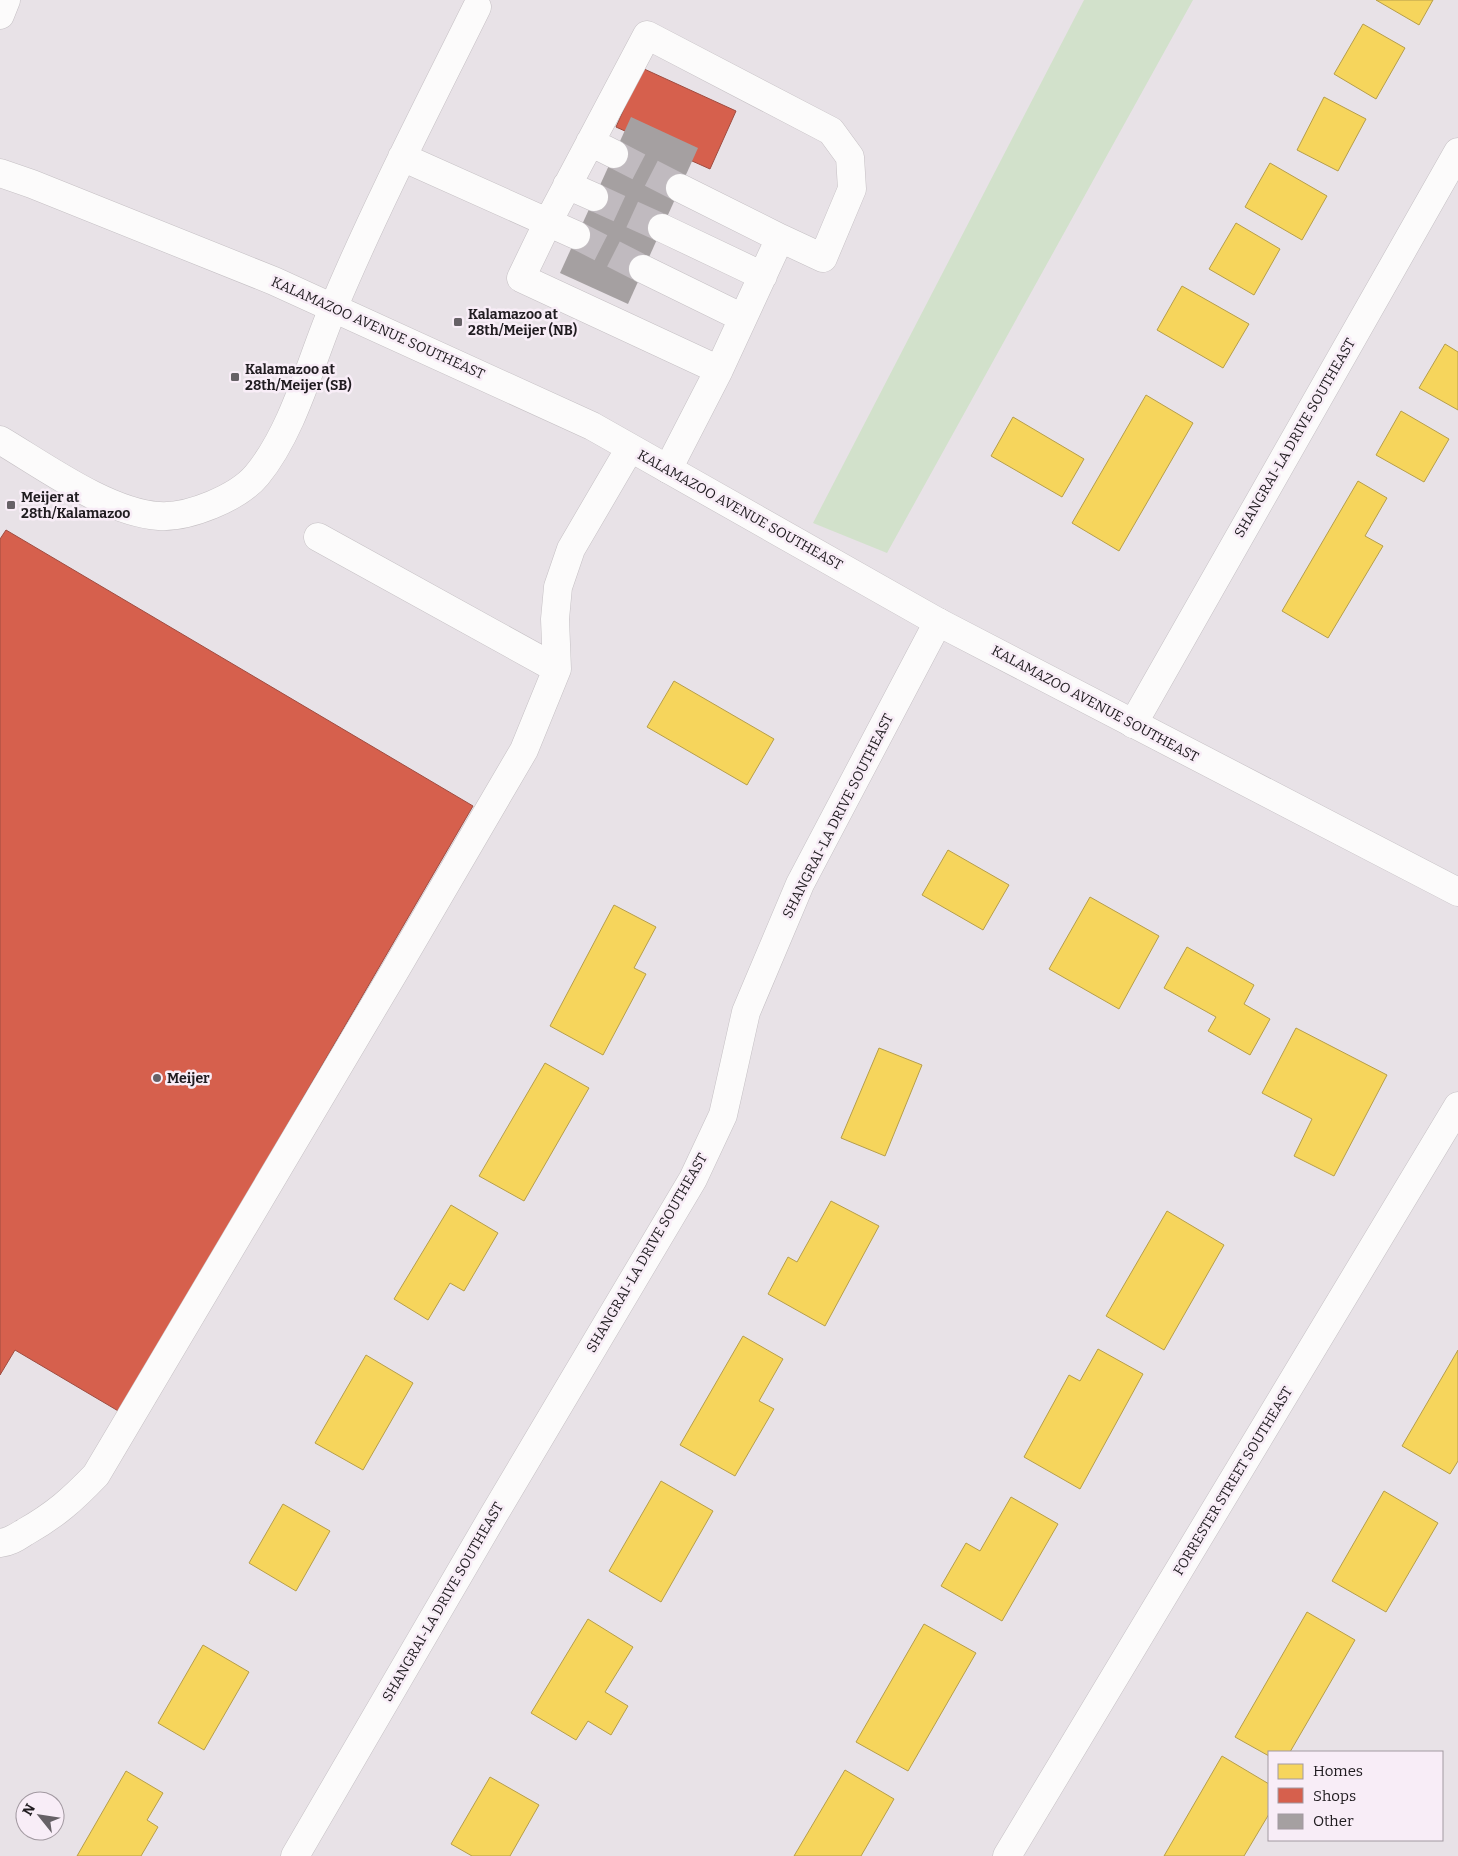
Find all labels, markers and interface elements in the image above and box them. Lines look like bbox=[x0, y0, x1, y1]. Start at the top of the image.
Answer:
street label: KALAMAZOO AVENUE SOUTHEAST bbox=[269, 273, 487, 383]
place label: Kalamazoo at 28th/Meijer (NB) bbox=[468, 306, 577, 339]
marker: Kalamazoo at 28th/Meijer (NB) bbox=[452, 316, 464, 328]
street label: SHANGRAI-LA DRIVE SOUTHEAST bbox=[1231, 335, 1359, 541]
place label: Kalamazoo at 28th/Meijer (SB) bbox=[245, 361, 352, 394]
marker: Kalamazoo at 28th/Meijer (SB) bbox=[229, 371, 241, 383]
street label: KALAMAZOO AVENUE SOUTHEAST bbox=[634, 446, 846, 574]
place label: Meijer at 28th/Kalamazoo bbox=[21, 489, 130, 522]
marker: Meijer at 28th/Kalamazoo bbox=[5, 499, 17, 511]
street label: KALAMAZOO AVENUE SOUTHEAST bbox=[989, 642, 1201, 766]
street label: SHANGRAI-LA DRIVE SOUTHEAST bbox=[779, 711, 897, 921]
place label: Meijer bbox=[167, 1070, 210, 1087]
marker: Meijer bbox=[151, 1072, 163, 1084]
street label: SHANGRAI-LA DRIVE SOUTHEAST bbox=[583, 1150, 711, 1356]
street label: FORRESTER STREET SOUTHEAST bbox=[1170, 1384, 1296, 1578]
street label: SHANGRAI-LA DRIVE SOUTHEAST bbox=[379, 1499, 507, 1705]
legend bbox=[1268, 1751, 1443, 1841]
text: Homes bbox=[1313, 1762, 1363, 1780]
text: Shops bbox=[1313, 1787, 1356, 1805]
north arrow bbox=[15, 1791, 65, 1841]
text: N bbox=[19, 1801, 39, 1819]
text: Other bbox=[1313, 1812, 1354, 1830]

